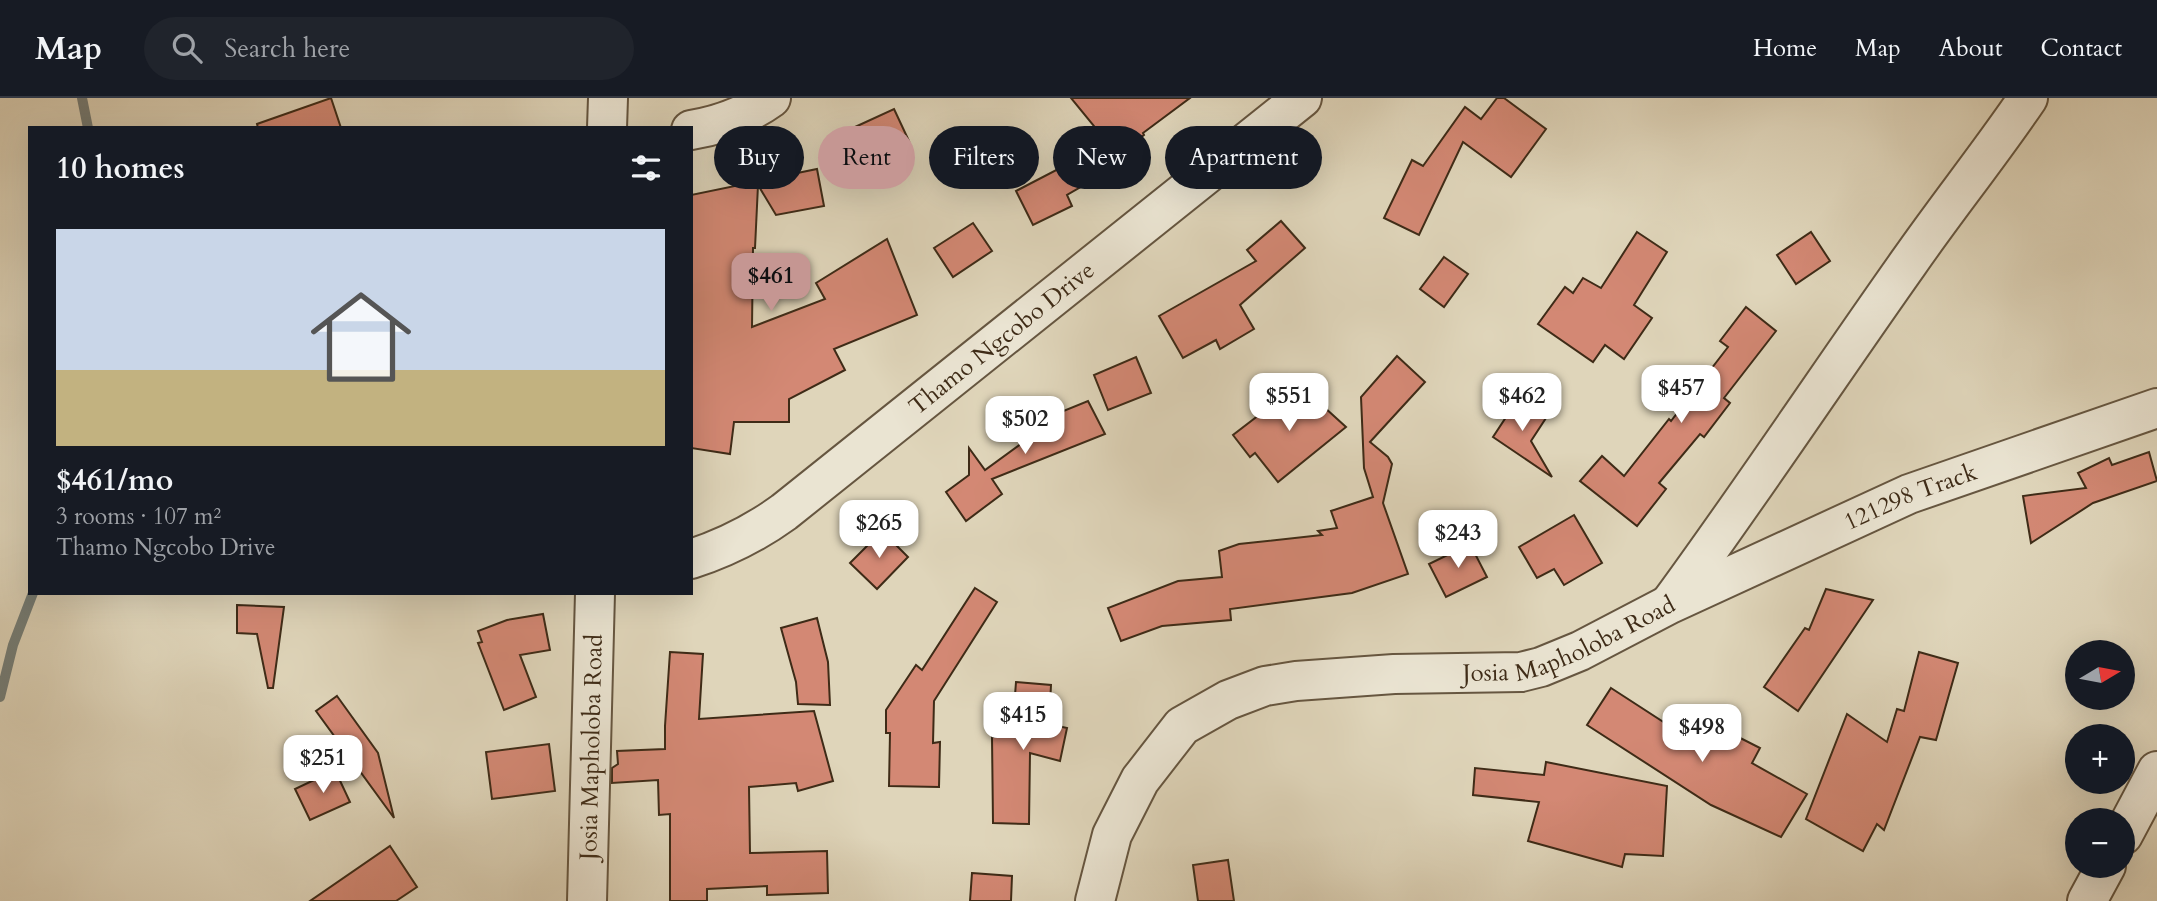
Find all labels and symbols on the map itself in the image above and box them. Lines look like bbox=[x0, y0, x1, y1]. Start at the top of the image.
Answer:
pin: $461 bbox=[730, 254, 812, 313]
street label: Thamo Ngcobo Drive bbox=[902, 254, 1102, 423]
pin: $457 bbox=[1640, 366, 1722, 425]
pin: $551 bbox=[1248, 374, 1330, 433]
pin: $462 bbox=[1481, 374, 1563, 433]
pin: $502 bbox=[984, 396, 1066, 456]
street label: 121298 Track bbox=[1839, 456, 1981, 539]
pin: $265 bbox=[838, 500, 920, 560]
pin: $243 bbox=[1417, 510, 1499, 570]
street label: Josia Mapholoba Road bbox=[1459, 588, 1681, 690]
street label: Josia Mapholoba Road bbox=[572, 633, 611, 864]
north arrow bbox=[2065, 640, 2135, 710]
pin: $415 bbox=[982, 692, 1064, 752]
pin: $498 bbox=[1661, 704, 1743, 764]
pin: $251 bbox=[282, 736, 364, 795]

